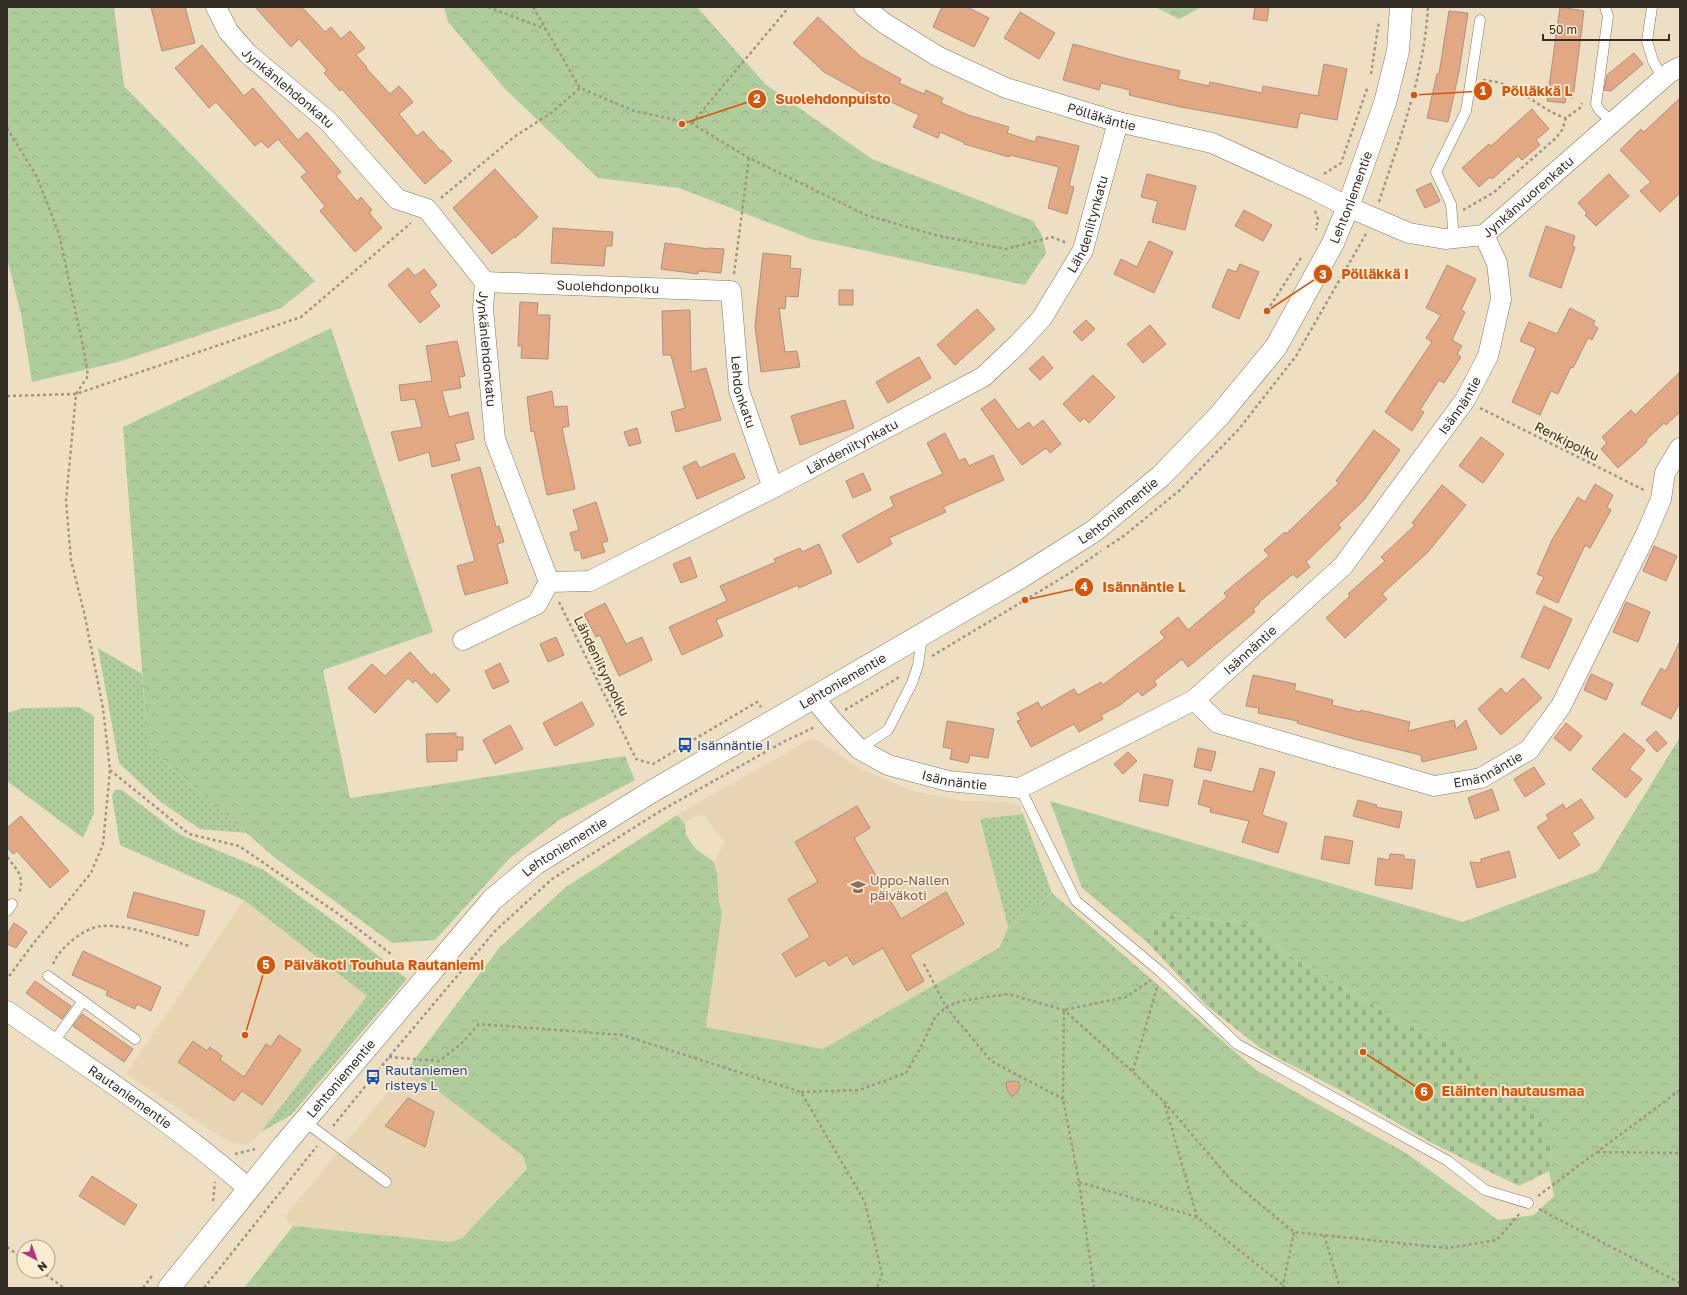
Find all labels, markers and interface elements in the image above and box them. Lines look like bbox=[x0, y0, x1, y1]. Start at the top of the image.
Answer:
scale bar bbox=[1543, 16, 1669, 42]
text: 50 m bbox=[1549, 22, 1577, 37]
street label: Jynkänlehdonkatu bbox=[238, 45, 338, 131]
callout: Pölläkkä L bbox=[1473, 78, 1580, 104]
text: Pölläkkä L bbox=[1502, 82, 1572, 99]
text: 1 bbox=[1480, 83, 1486, 98]
callout: Suolehdonpuisto bbox=[747, 86, 899, 112]
text: Suolehdonpuisto bbox=[775, 90, 891, 107]
text: 2 bbox=[753, 91, 761, 106]
street label: Pölläkäntie bbox=[1065, 99, 1137, 134]
street label: Lehtoniementie bbox=[1326, 149, 1375, 246]
street label: Jynkänvuorenkatu bbox=[1479, 153, 1577, 241]
street label: Lähdeniitynkatu bbox=[1063, 174, 1111, 275]
callout: Pölläkkä I bbox=[1313, 261, 1417, 287]
text: Pölläkkä I bbox=[1341, 265, 1409, 282]
text: 3 bbox=[1319, 267, 1327, 282]
street label: Suolehdonpolku bbox=[556, 277, 659, 296]
street label: Jynkänlehdonkatu bbox=[475, 291, 500, 408]
street label: Lehdonkatu bbox=[728, 355, 760, 430]
street label: Isännäntie bbox=[1435, 374, 1484, 437]
street label: Lähdeniitynkatu bbox=[803, 415, 901, 477]
street label: Renkipolku bbox=[1532, 418, 1602, 464]
street label: Lehtoniementie bbox=[1075, 474, 1161, 547]
callout: Isännäntie L bbox=[1074, 574, 1193, 600]
text: Isännäntie L bbox=[1102, 578, 1186, 595]
text: 4 bbox=[1080, 579, 1088, 594]
street label: Lähdeniitynpolku bbox=[571, 613, 633, 719]
street label: Isännäntie bbox=[1220, 622, 1280, 678]
street label: Lehtoniementie bbox=[796, 649, 889, 712]
bus stop icon: Isännäntie I bbox=[676, 736, 694, 754]
place label: Isännäntie I bbox=[697, 737, 770, 753]
street label: Emännäntie bbox=[1452, 748, 1525, 791]
street label: Isännäntie bbox=[920, 766, 988, 793]
street label: Lehtoniementie bbox=[518, 813, 610, 880]
place label: Uppo-Nallen päiväkoti bbox=[870, 872, 949, 903]
school or university icon: Uppo-Nallen päiväkoti bbox=[849, 878, 867, 896]
callout: Päiväkoti Touhula Rautaniemi bbox=[256, 952, 492, 978]
text: Päiväkoti Touhula Rautaniemi bbox=[284, 956, 484, 973]
text: 5 bbox=[262, 957, 270, 972]
street label: Lehtoniementie bbox=[303, 1036, 378, 1121]
street label: Rautaniementie bbox=[85, 1061, 175, 1132]
place label: Rautaniemen risteys L bbox=[385, 1062, 468, 1093]
bus stop icon: Rautaniemen risteys L bbox=[364, 1068, 382, 1086]
callout: Eläinten hautausmaa bbox=[1414, 1079, 1593, 1105]
text: Eläinten hautausmaa bbox=[1442, 1082, 1584, 1099]
text: 6 bbox=[1420, 1084, 1428, 1099]
north arrow bbox=[16, 1239, 56, 1279]
text: N bbox=[35, 1259, 50, 1275]

